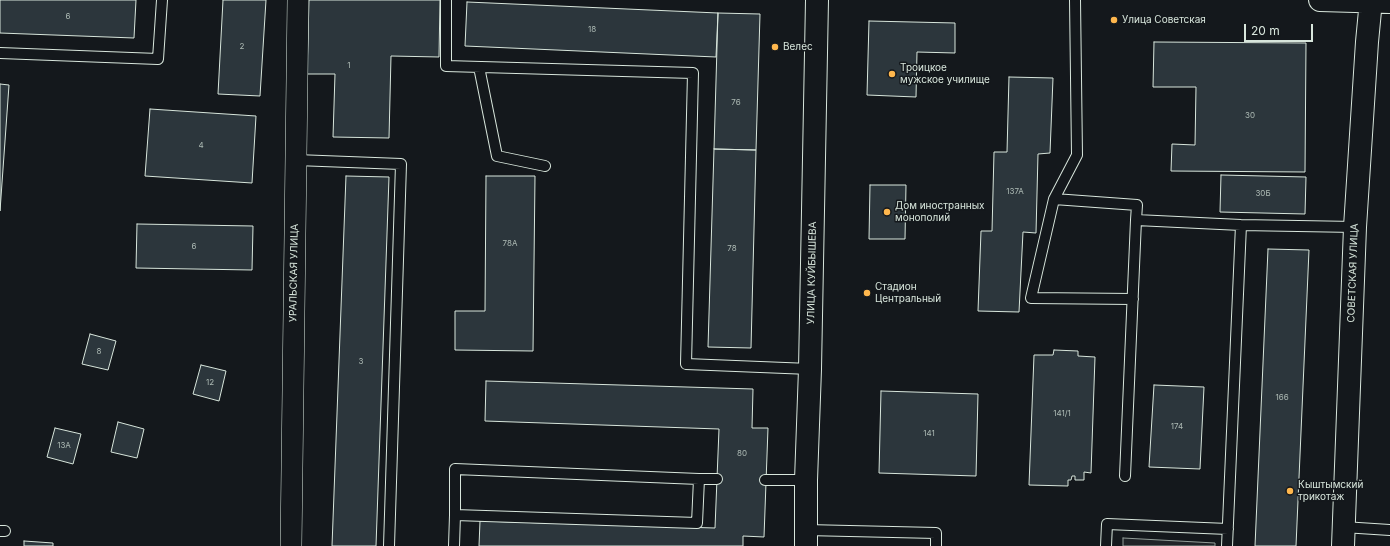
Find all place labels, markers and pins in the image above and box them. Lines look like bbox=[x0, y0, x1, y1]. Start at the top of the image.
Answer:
place label: Улица Советская bbox=[1122, 14, 1206, 26]
marker: Улица Советская bbox=[1109, 15, 1119, 25]
place label: Велес bbox=[783, 41, 813, 53]
marker: Велес bbox=[770, 42, 780, 52]
place label: Троицкое мужское училище bbox=[900, 62, 990, 86]
marker: Троицкое мужское училище bbox=[887, 69, 897, 79]
place label: Дом иностранных монополий bbox=[895, 200, 985, 224]
marker: Дом иностранных монополий bbox=[882, 207, 892, 217]
place label: Стадион Центральный bbox=[875, 281, 941, 304]
marker: Стадион Центральный bbox=[862, 288, 872, 298]
place label: Кыштымский трикотаж bbox=[1298, 479, 1363, 502]
marker: Кыштымский трикотаж bbox=[1285, 486, 1295, 496]

